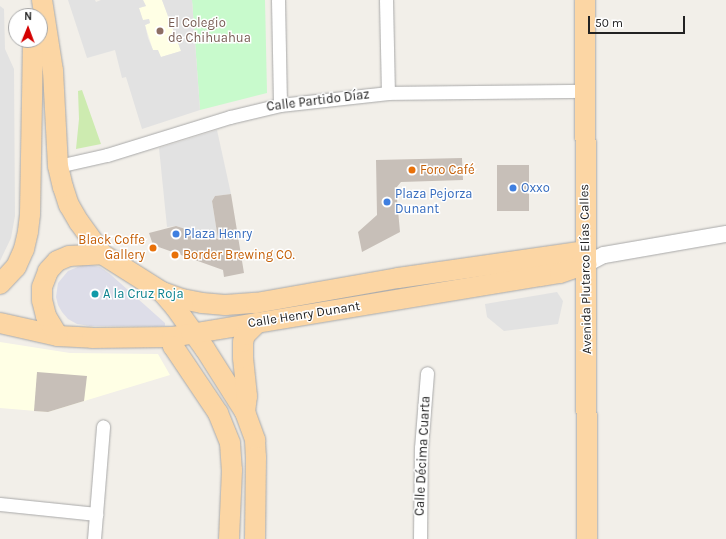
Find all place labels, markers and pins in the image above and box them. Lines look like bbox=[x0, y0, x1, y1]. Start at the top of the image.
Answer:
place label: El Colegio de Chihuahua bbox=[168, 16, 251, 47]
marker: El Colegio de Chihuahua bbox=[155, 26, 165, 36]
place label: Foro Café bbox=[420, 162, 475, 178]
marker: Foro Café bbox=[407, 165, 417, 175]
place label: Oxxo bbox=[521, 180, 550, 196]
marker: Oxxo bbox=[508, 183, 518, 193]
place label: Plaza Pejorza Dunant bbox=[395, 187, 472, 218]
marker: Plaza Pejorza Dunant bbox=[382, 197, 392, 207]
place label: Plaza Henry bbox=[184, 226, 252, 242]
marker: Plaza Henry bbox=[171, 229, 181, 239]
place label: Black Coffe Gallery bbox=[78, 233, 145, 264]
marker: Black Coffe Gallery bbox=[148, 243, 158, 253]
place label: Border Brewing CO. bbox=[183, 247, 295, 263]
marker: Border Brewing CO. bbox=[170, 250, 180, 260]
place label: A la Cruz Roja bbox=[103, 286, 184, 302]
marker: A la Cruz Roja bbox=[90, 289, 100, 299]

